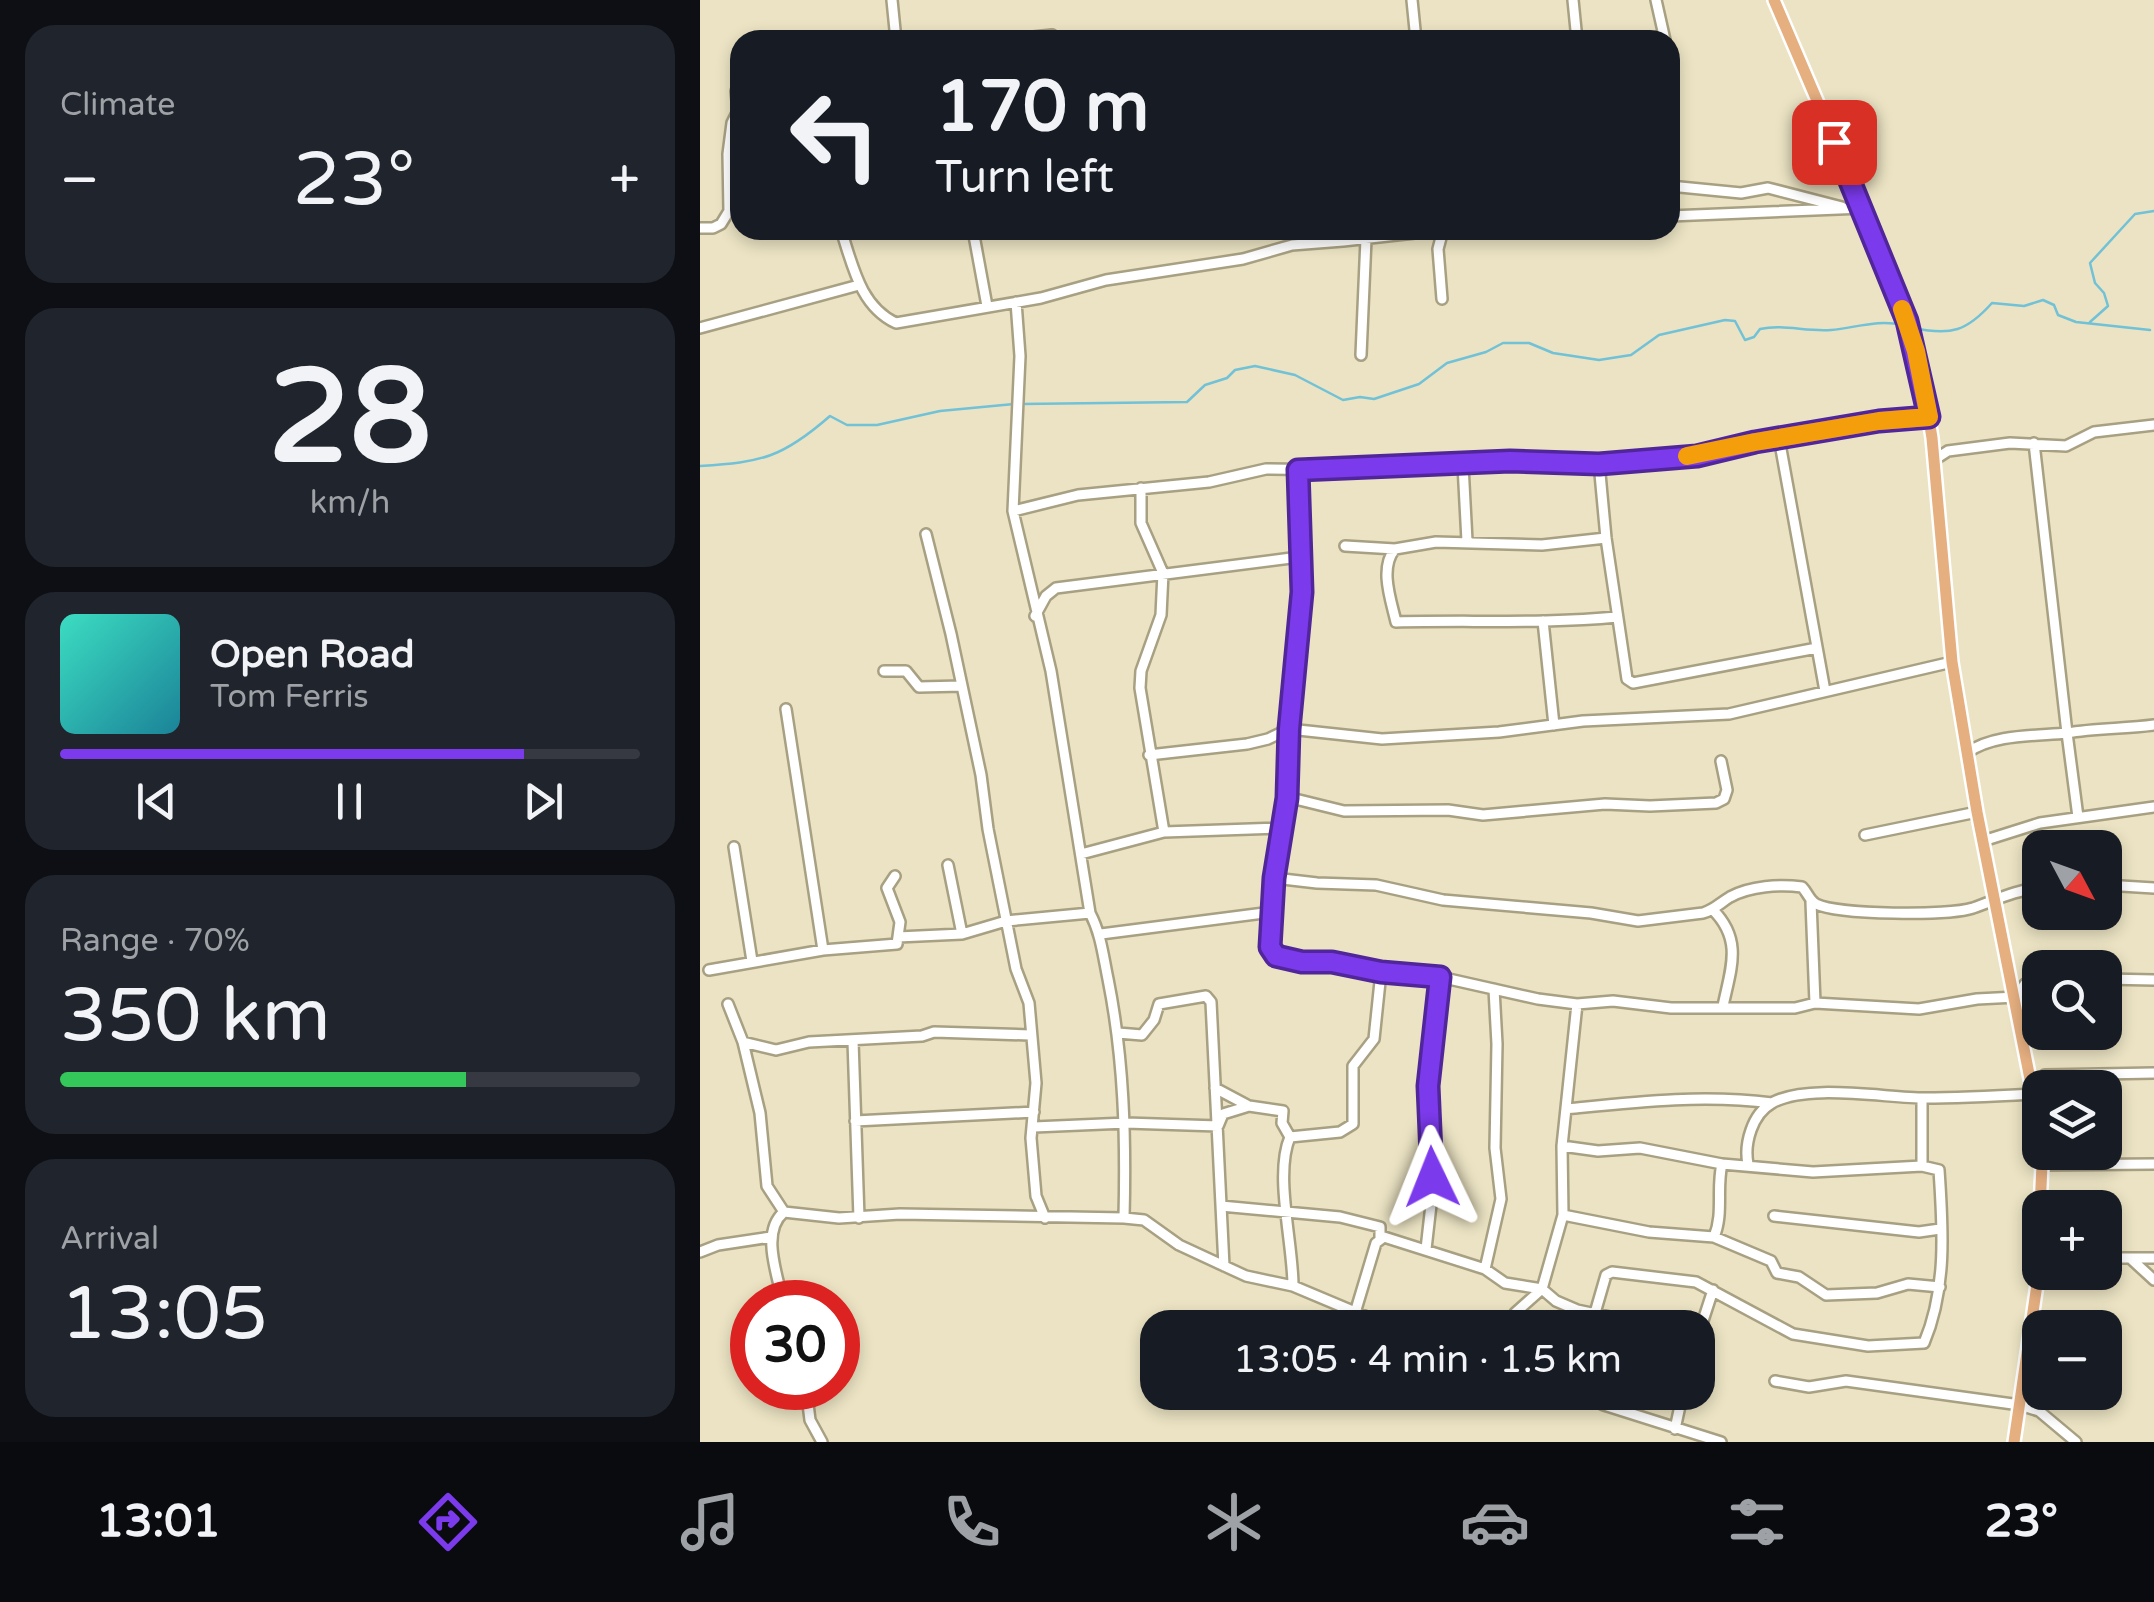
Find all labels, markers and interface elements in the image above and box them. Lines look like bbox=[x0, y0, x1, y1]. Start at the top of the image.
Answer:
text: 170 m bbox=[935, 66, 1149, 150]
icon: left bbox=[770, 70, 900, 200]
text: Climate bbox=[60, 86, 175, 124]
pin bbox=[1792, 100, 1877, 185]
icon: arrive bbox=[1807, 115, 1862, 170]
text: 23° bbox=[293, 135, 415, 225]
text: − bbox=[60, 148, 99, 214]
text: + bbox=[609, 148, 640, 214]
text: Turn left bbox=[935, 151, 1114, 205]
text: 28 bbox=[268, 341, 432, 497]
text: km/h bbox=[310, 484, 390, 522]
text: Open Road bbox=[210, 632, 415, 678]
text: Tom Ferris bbox=[210, 678, 369, 716]
icon: previous bbox=[129, 774, 184, 829]
icon: pause bbox=[322, 774, 377, 829]
icon: next bbox=[516, 774, 571, 829]
north arrow bbox=[2022, 830, 2122, 930]
map controls bbox=[2022, 830, 2122, 1410]
text: Range · 70% bbox=[60, 922, 250, 960]
button: search bbox=[2022, 950, 2122, 1050]
text: 350 km bbox=[60, 971, 331, 1061]
button: layers bbox=[2022, 1070, 2122, 1170]
position arrow bbox=[1380, 1125, 1484, 1229]
button: + bbox=[2022, 1190, 2122, 1290]
text: Arrival bbox=[60, 1220, 159, 1258]
text: 13:05 bbox=[60, 1269, 268, 1359]
speed limit sign: 30 bbox=[730, 1280, 860, 1410]
button: − bbox=[2022, 1310, 2122, 1410]
text: 13:05 · 4 min · 1.5 km bbox=[1233, 1337, 1622, 1383]
icon: directions bbox=[413, 1487, 483, 1557]
icon: music bbox=[675, 1487, 745, 1557]
icon: phone bbox=[937, 1487, 1007, 1557]
icon: climate bbox=[1199, 1487, 1269, 1557]
icon: car bbox=[1460, 1487, 1530, 1557]
icon: filters bbox=[1722, 1487, 1792, 1557]
text: 13:01 bbox=[96, 1495, 221, 1549]
text: 23° bbox=[1984, 1495, 2058, 1549]

